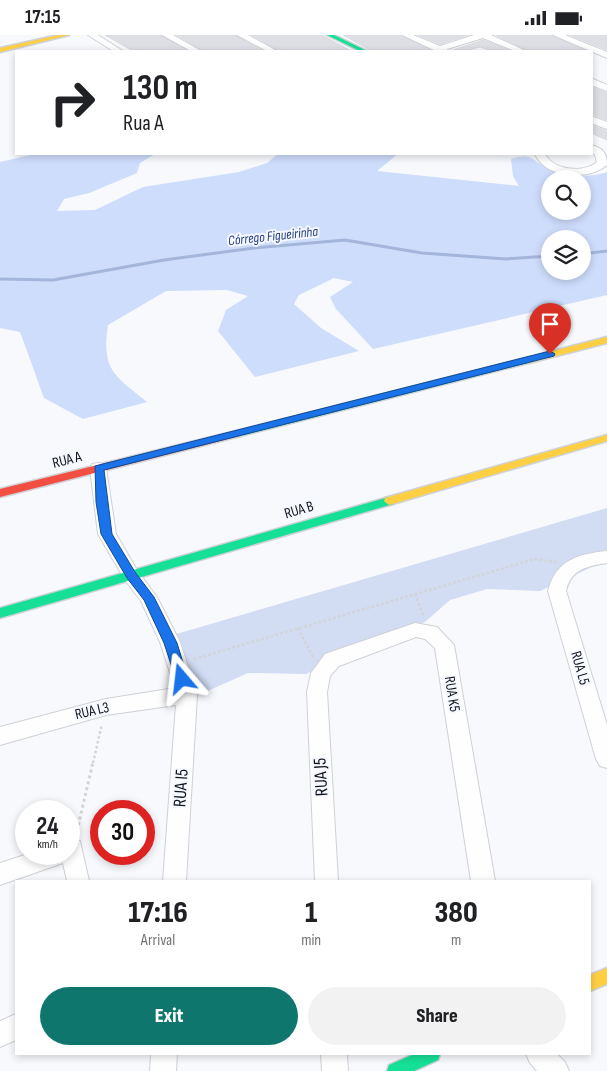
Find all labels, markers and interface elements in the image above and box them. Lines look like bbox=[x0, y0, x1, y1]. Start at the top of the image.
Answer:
text: 17:15 bbox=[25, 6, 61, 29]
text: 130 m bbox=[123, 67, 198, 110]
icon: right bbox=[40, 70, 105, 135]
text: Rua A bbox=[123, 110, 164, 137]
map controls bbox=[541, 170, 591, 280]
button: search bbox=[541, 170, 591, 220]
water label: Córrego Figueirinha bbox=[227, 223, 319, 249]
button: layers bbox=[541, 230, 591, 280]
pin bbox=[529, 303, 571, 354]
icon: arrive bbox=[536, 310, 564, 338]
street label: RUA A bbox=[50, 447, 84, 473]
street label: RUA B bbox=[282, 497, 316, 523]
street label: RUA L5 bbox=[566, 649, 594, 687]
position arrow bbox=[155, 652, 207, 704]
street label: RUA K5 bbox=[440, 675, 464, 713]
street label: RUA L3 bbox=[73, 698, 111, 724]
street label: RUA J5 bbox=[310, 757, 332, 797]
street label: RUA I5 bbox=[169, 768, 193, 808]
speed limit sign: 30 bbox=[90, 800, 155, 865]
text: 24 bbox=[36, 811, 59, 842]
text: km/h bbox=[37, 837, 58, 852]
text: 17:16 bbox=[128, 895, 188, 931]
text: 1 bbox=[305, 895, 317, 931]
text: 380 bbox=[435, 895, 478, 931]
text: Arrival bbox=[141, 931, 175, 950]
text: min bbox=[301, 931, 321, 950]
text: m bbox=[451, 931, 461, 950]
button: Exit bbox=[40, 987, 298, 1045]
button: Share bbox=[308, 987, 566, 1045]

